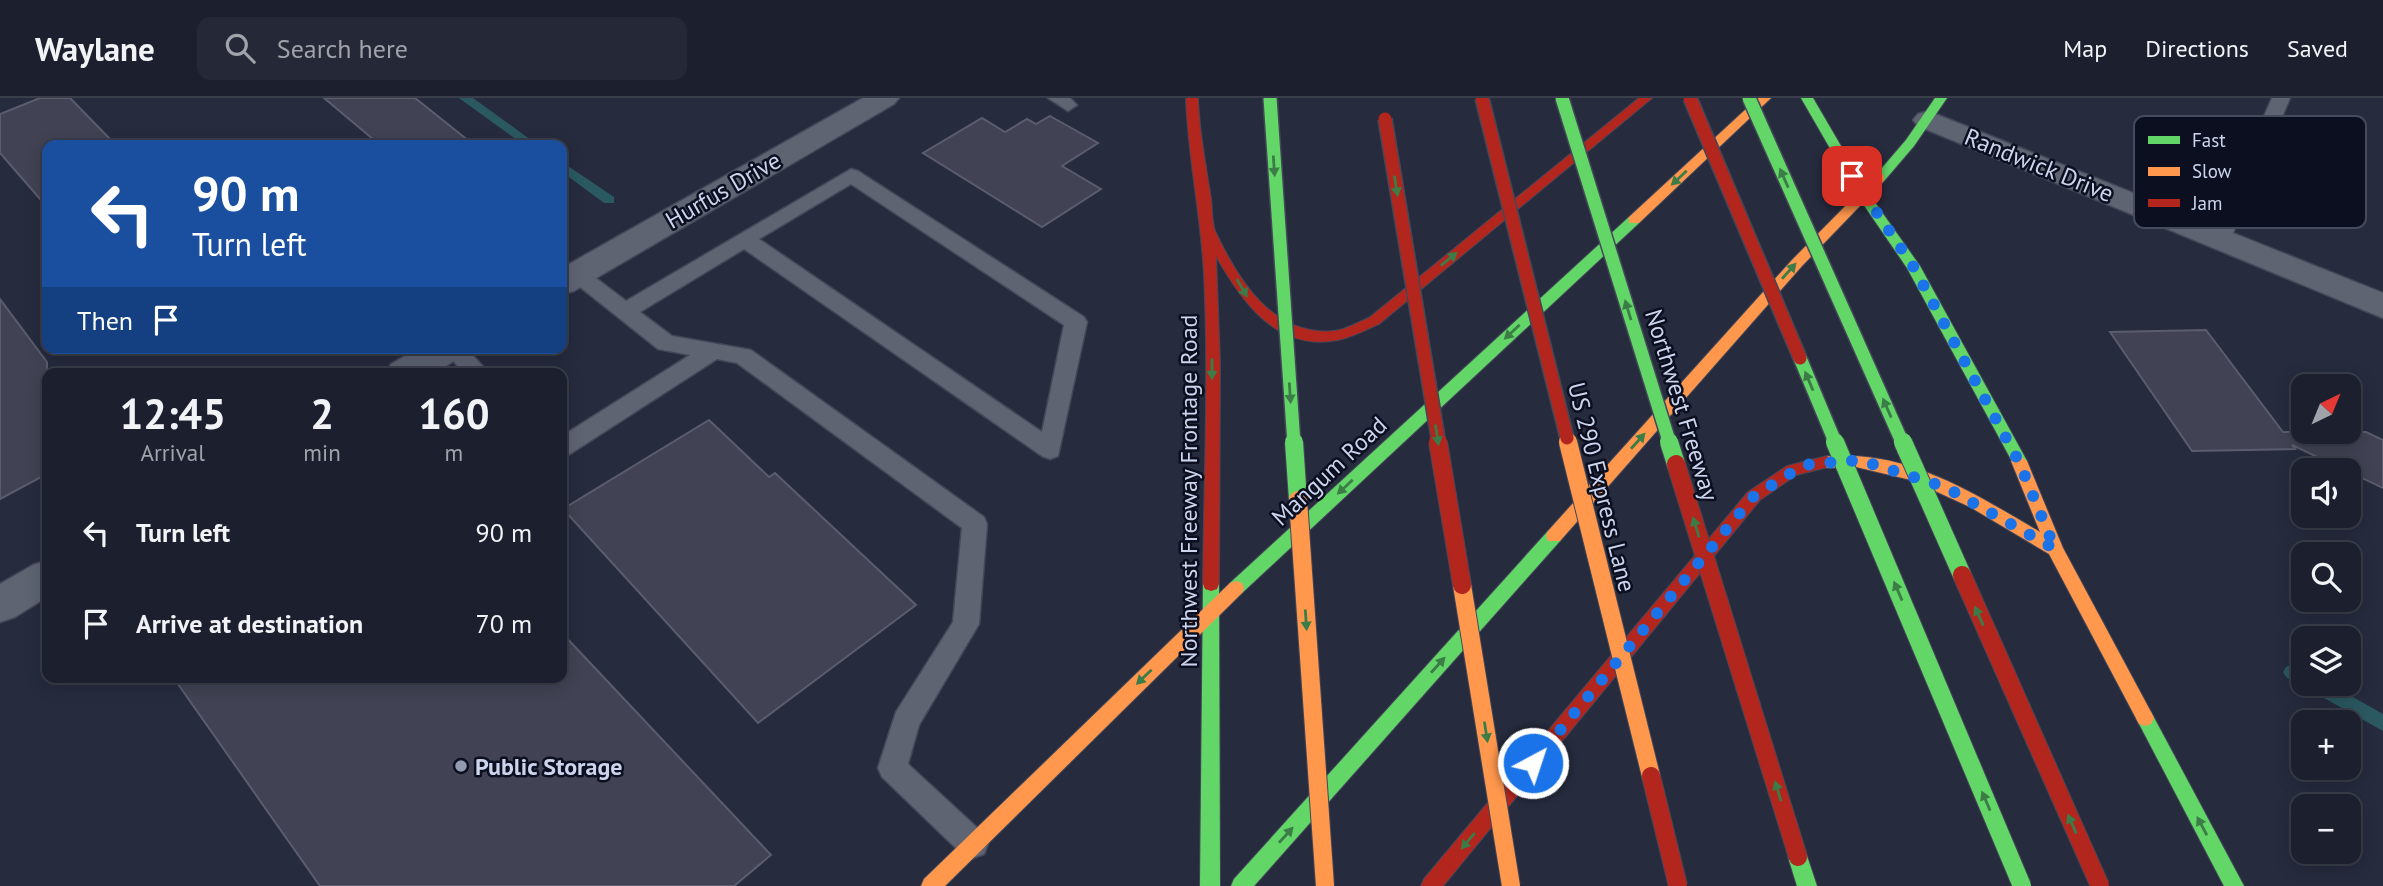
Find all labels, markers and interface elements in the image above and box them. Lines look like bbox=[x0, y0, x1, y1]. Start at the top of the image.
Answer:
search box bbox=[197, 17, 687, 80]
text: Waylane bbox=[35, 27, 155, 70]
icon: search bbox=[221, 29, 259, 67]
text: Search here bbox=[277, 32, 408, 65]
text: Map bbox=[2063, 33, 2107, 64]
text: Directions bbox=[2145, 33, 2249, 64]
text: Saved bbox=[2287, 33, 2348, 64]
legend bbox=[2134, 116, 2366, 228]
street label: Randwick Drive bbox=[1960, 121, 2118, 209]
text: Fast bbox=[2192, 128, 2226, 152]
street label: Hurfus Drive bbox=[660, 145, 786, 235]
pin bbox=[1822, 146, 1882, 206]
one-way arrow bbox=[1269, 155, 1280, 177]
icon: arrive bbox=[1833, 157, 1871, 195]
text: Slow bbox=[2192, 159, 2232, 183]
text: 90 m bbox=[192, 161, 299, 225]
icon: left bbox=[77, 168, 168, 259]
one-way arrow bbox=[1778, 168, 1790, 188]
one-way arrow bbox=[1671, 169, 1688, 185]
one-way arrow bbox=[1391, 175, 1402, 197]
text: Jam bbox=[2191, 191, 2222, 215]
text: Turn left bbox=[192, 223, 307, 265]
one-way arrow bbox=[1440, 252, 1458, 267]
one-way arrow bbox=[1781, 262, 1797, 280]
one-way arrow bbox=[1236, 278, 1248, 298]
one-way arrow bbox=[1623, 299, 1633, 320]
icon: arrive bbox=[147, 301, 185, 339]
text: Then bbox=[77, 304, 133, 337]
street label: Northwest Freeway bbox=[1638, 306, 1726, 504]
street label: Northwest Freeway Frontage Road bbox=[1173, 315, 1204, 667]
one-way arrow bbox=[1503, 324, 1521, 340]
one-way arrow bbox=[1206, 358, 1218, 380]
one-way arrow bbox=[1804, 370, 1815, 391]
north arrow bbox=[2291, 374, 2361, 444]
map controls bbox=[2291, 374, 2361, 864]
street label: US 290 Express Lane bbox=[1561, 379, 1643, 595]
one-way arrow bbox=[1285, 382, 1296, 404]
text: 12:45 bbox=[119, 386, 226, 441]
text: 2 bbox=[310, 386, 334, 441]
text: 160 bbox=[418, 386, 490, 441]
one-way arrow bbox=[1881, 398, 1893, 418]
street label: Mangum Road bbox=[1265, 410, 1393, 532]
one-way arrow bbox=[1432, 424, 1443, 446]
one-way arrow bbox=[1630, 432, 1645, 449]
text: Arrival bbox=[140, 438, 205, 467]
text: min bbox=[303, 438, 341, 467]
text: m bbox=[445, 438, 463, 467]
button: sound bbox=[2291, 458, 2361, 528]
one-way arrow bbox=[1337, 478, 1354, 494]
icon: left bbox=[77, 514, 115, 552]
text: Turn left bbox=[136, 516, 230, 549]
text: 90 m bbox=[476, 516, 532, 549]
one-way arrow bbox=[1690, 517, 1700, 538]
button: search bbox=[2291, 542, 2361, 612]
one-way arrow bbox=[1892, 580, 1903, 601]
icon: arrive bbox=[77, 605, 115, 643]
one-way arrow bbox=[1973, 606, 1985, 626]
text: Arrive at destination bbox=[136, 607, 363, 640]
text: 70 m bbox=[476, 607, 532, 640]
one-way arrow bbox=[1301, 609, 1312, 631]
button: layers bbox=[2291, 626, 2361, 696]
one-way arrow bbox=[1429, 657, 1445, 674]
one-way arrow bbox=[1136, 668, 1153, 684]
button: + bbox=[2291, 710, 2361, 780]
one-way arrow bbox=[1481, 721, 1492, 743]
position arrow bbox=[1496, 726, 1570, 800]
place label: Public Storage bbox=[475, 751, 622, 782]
marker: Public Storage bbox=[453, 758, 469, 774]
one-way arrow bbox=[1772, 781, 1782, 802]
one-way arrow bbox=[1980, 790, 1991, 811]
button: − bbox=[2291, 794, 2361, 864]
one-way arrow bbox=[2066, 813, 2077, 834]
one-way arrow bbox=[2197, 816, 2208, 836]
one-way arrow bbox=[1278, 826, 1294, 844]
one-way arrow bbox=[1460, 832, 1476, 850]

